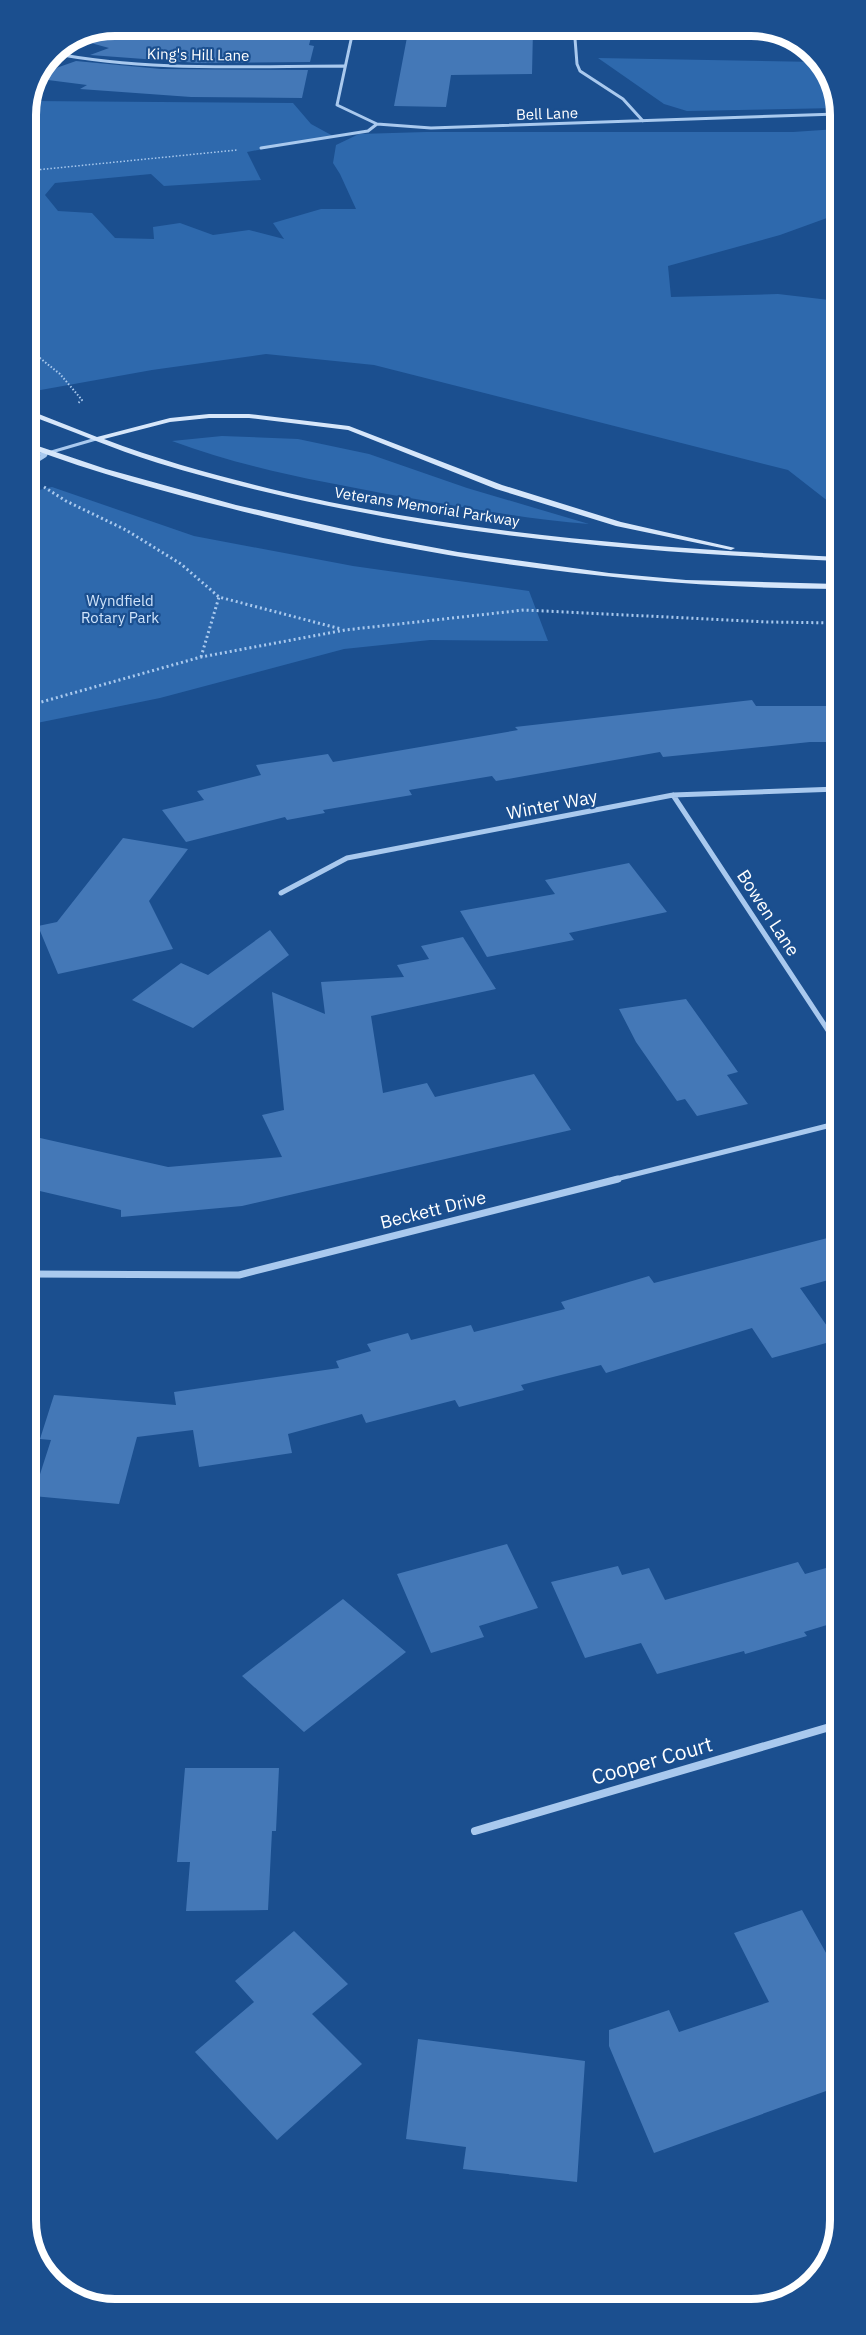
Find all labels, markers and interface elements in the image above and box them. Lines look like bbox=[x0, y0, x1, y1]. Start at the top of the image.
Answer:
street label: King's Hill Lane bbox=[147, 44, 249, 65]
street label: Bell Lane bbox=[516, 103, 578, 124]
street label: Veterans Memorial Parkway bbox=[333, 482, 521, 531]
park label: Wyndfield Rotary Park bbox=[81, 591, 159, 627]
street label: Winter Way bbox=[505, 784, 599, 825]
street label: Bowen Lane bbox=[732, 865, 805, 960]
street label: Beckett Drive bbox=[378, 1185, 488, 1234]
street label: Cooper Court bbox=[588, 1729, 716, 1791]

